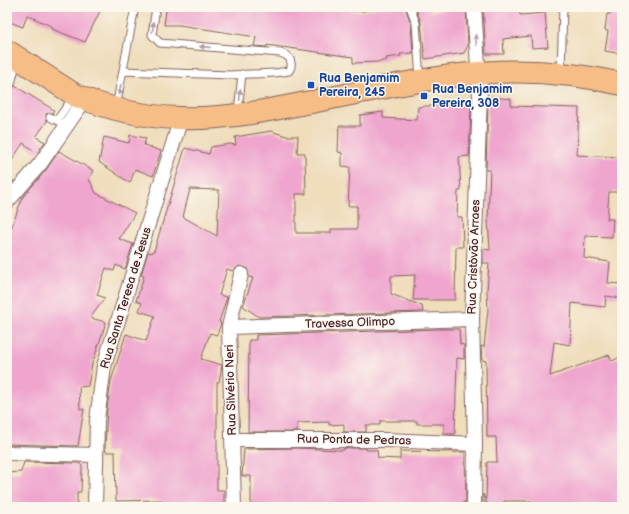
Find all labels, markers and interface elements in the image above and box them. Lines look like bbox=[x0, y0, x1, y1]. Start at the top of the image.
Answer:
one-way arrow bbox=[150, 21, 156, 33]
one-way arrow bbox=[473, 34, 480, 46]
one-way arrow bbox=[199, 44, 211, 51]
place label: Rua Benjamim Pereira, 245 bbox=[319, 71, 400, 100]
marker: Rua Benjamim Pereira, 245 bbox=[306, 80, 316, 90]
place label: Rua Benjamim Pereira, 308 bbox=[432, 82, 513, 111]
one-way arrow bbox=[117, 84, 123, 96]
one-way arrow bbox=[236, 89, 243, 101]
marker: Rua Benjamim Pereira, 308 bbox=[419, 91, 429, 101]
street label: Rua Cristóvão Arraes bbox=[464, 199, 484, 315]
street label: Rua Santa Teresa de Jesus bbox=[97, 225, 155, 371]
street label: Travessa Olimpo bbox=[305, 314, 396, 332]
street label: Rua Silvério Neri bbox=[222, 344, 240, 436]
street label: Rua Ponta de Pedras bbox=[297, 432, 411, 448]

